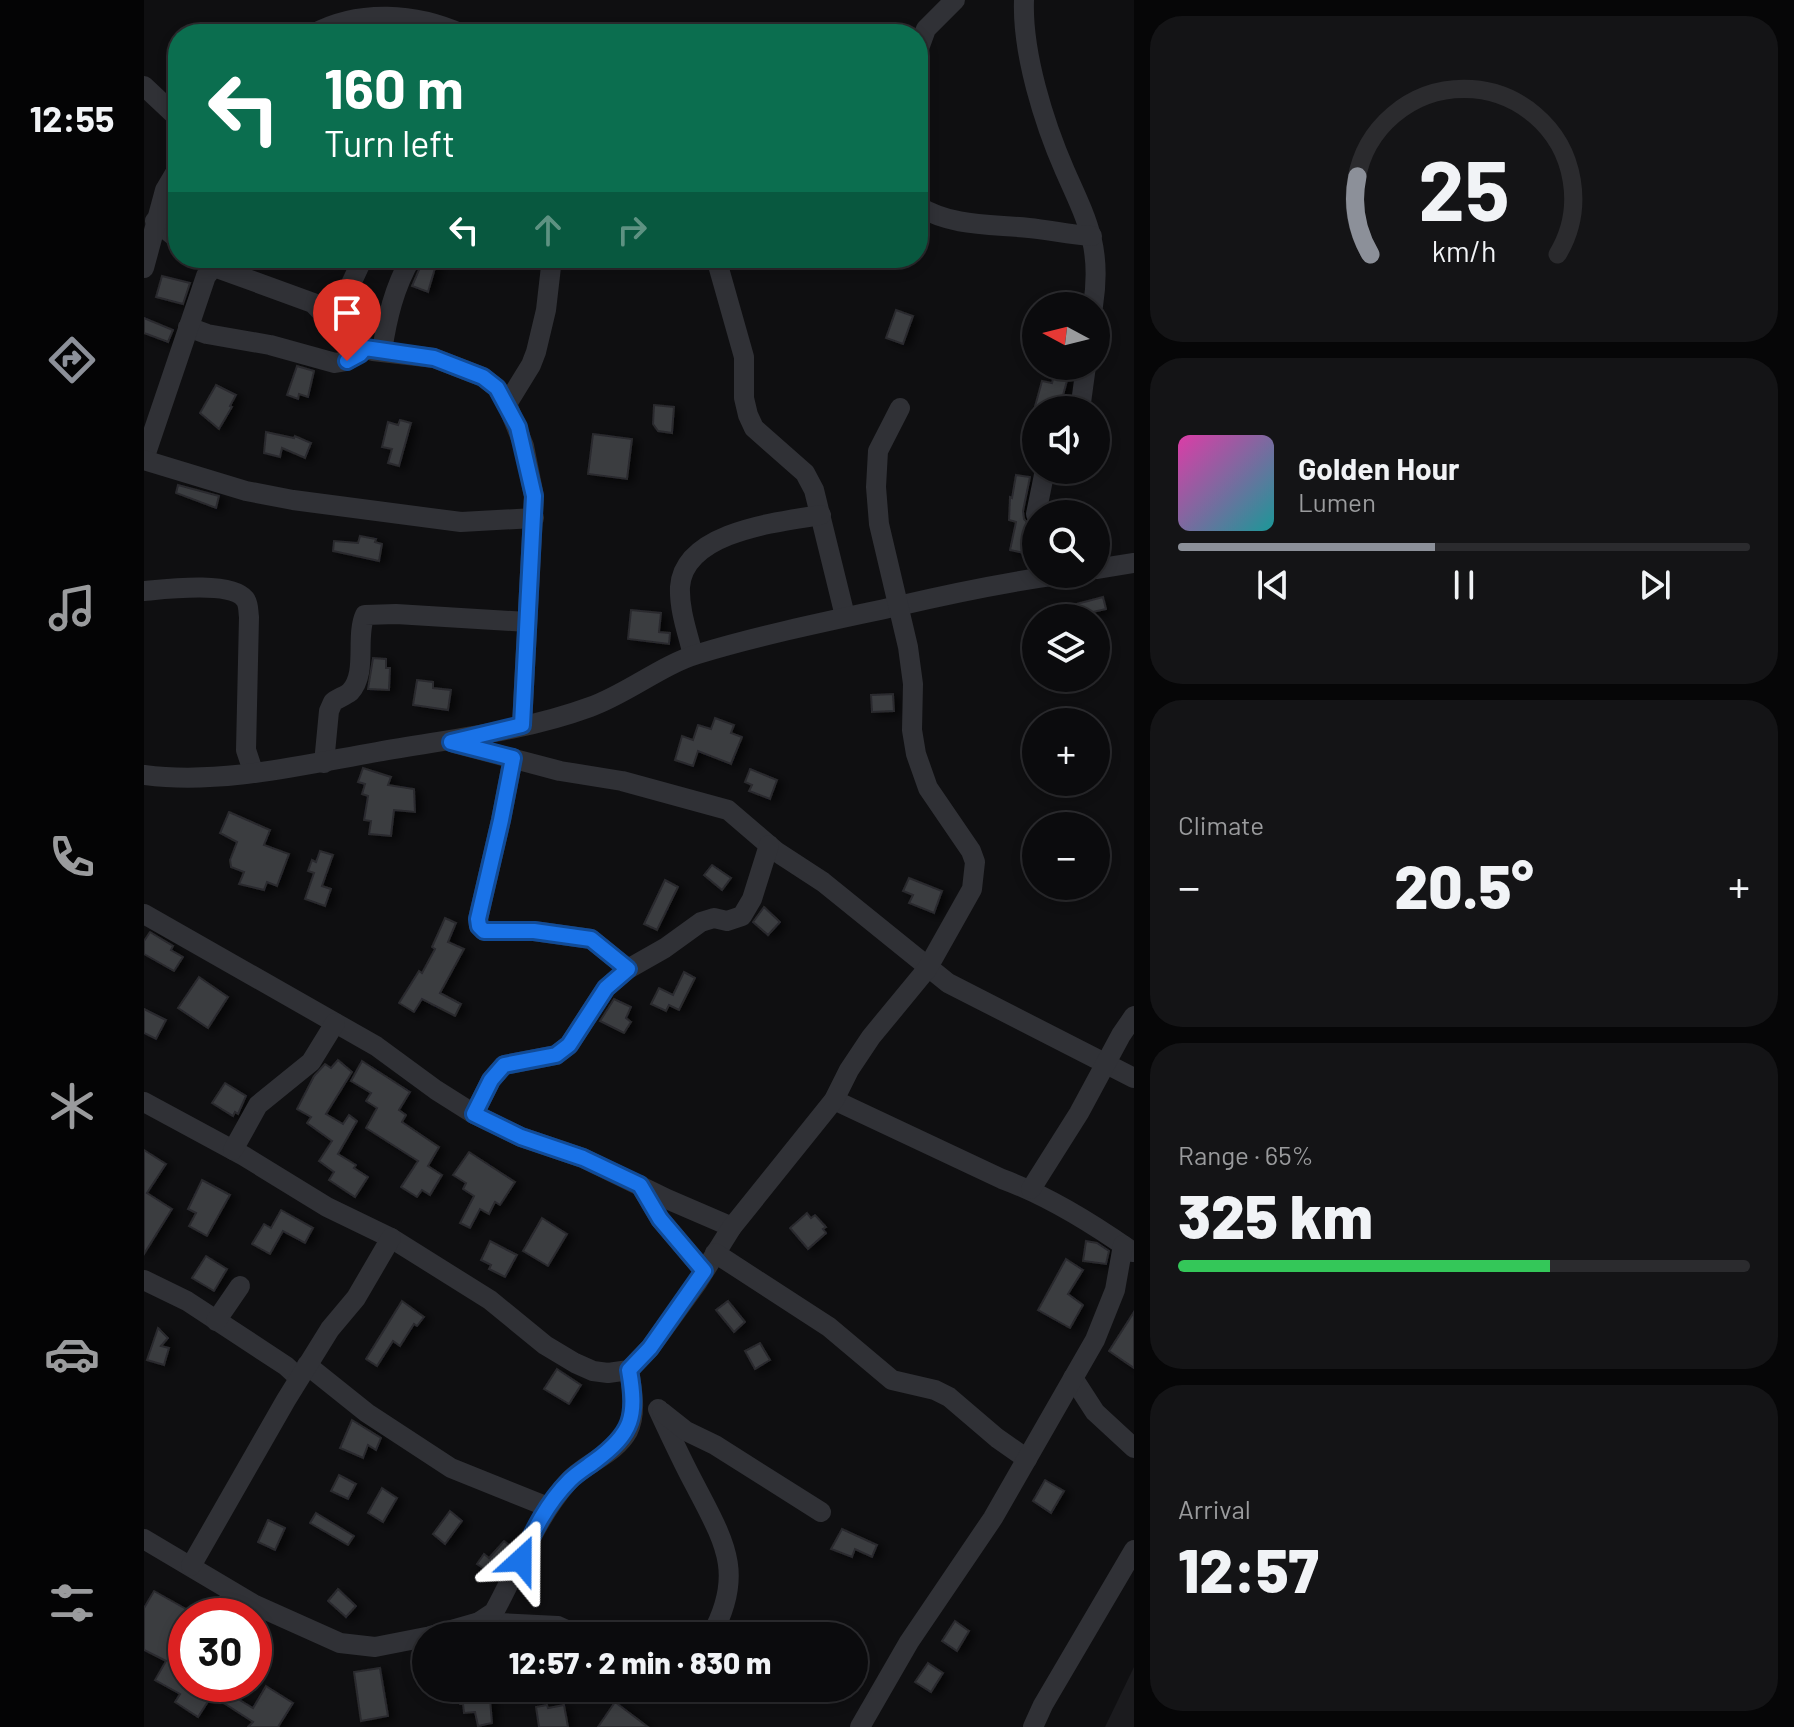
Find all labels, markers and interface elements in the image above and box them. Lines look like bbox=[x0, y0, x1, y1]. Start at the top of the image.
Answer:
text: 160 m bbox=[324, 53, 464, 120]
icon: left bbox=[192, 56, 296, 160]
text: 12:55 bbox=[30, 96, 114, 139]
text: Turn left bbox=[324, 121, 455, 164]
text: 25 bbox=[1418, 138, 1510, 238]
icon: left bbox=[442, 208, 486, 252]
icon: ahead bbox=[526, 208, 570, 252]
icon: right bbox=[610, 208, 654, 252]
text: km/h bbox=[1432, 233, 1496, 268]
pin bbox=[313, 279, 381, 361]
icon: arrive bbox=[325, 291, 369, 335]
north arrow bbox=[1022, 292, 1110, 380]
map controls bbox=[1022, 292, 1110, 900]
icon: directions bbox=[44, 332, 100, 388]
button: sound bbox=[1022, 396, 1110, 484]
text: Golden Hour bbox=[1298, 450, 1460, 486]
text: Lumen bbox=[1298, 486, 1376, 517]
button: search bbox=[1022, 500, 1110, 588]
icon: previous bbox=[1251, 563, 1295, 607]
icon: pause bbox=[1442, 563, 1486, 607]
icon: next bbox=[1633, 563, 1677, 607]
icon: music bbox=[44, 580, 100, 636]
button: layers bbox=[1022, 604, 1110, 692]
button: + bbox=[1022, 708, 1110, 796]
text: Climate bbox=[1178, 809, 1264, 840]
button: − bbox=[1022, 812, 1110, 900]
icon: phone bbox=[44, 829, 100, 885]
text: 20.5° bbox=[1394, 849, 1534, 921]
text: − bbox=[1178, 859, 1200, 912]
text: + bbox=[1728, 859, 1750, 912]
icon: climate bbox=[44, 1078, 100, 1134]
text: Range · 65% bbox=[1178, 1139, 1314, 1170]
text: 325 km bbox=[1178, 1179, 1373, 1251]
icon: car bbox=[44, 1326, 100, 1382]
text: Arrival bbox=[1178, 1493, 1251, 1524]
position arrow bbox=[479, 1518, 563, 1602]
text: 12:57 bbox=[1178, 1533, 1319, 1605]
icon: filters bbox=[44, 1575, 100, 1631]
speed limit sign: 30 bbox=[168, 1598, 272, 1702]
text: 12:57 · 2 min · 830 m bbox=[509, 1644, 771, 1680]

